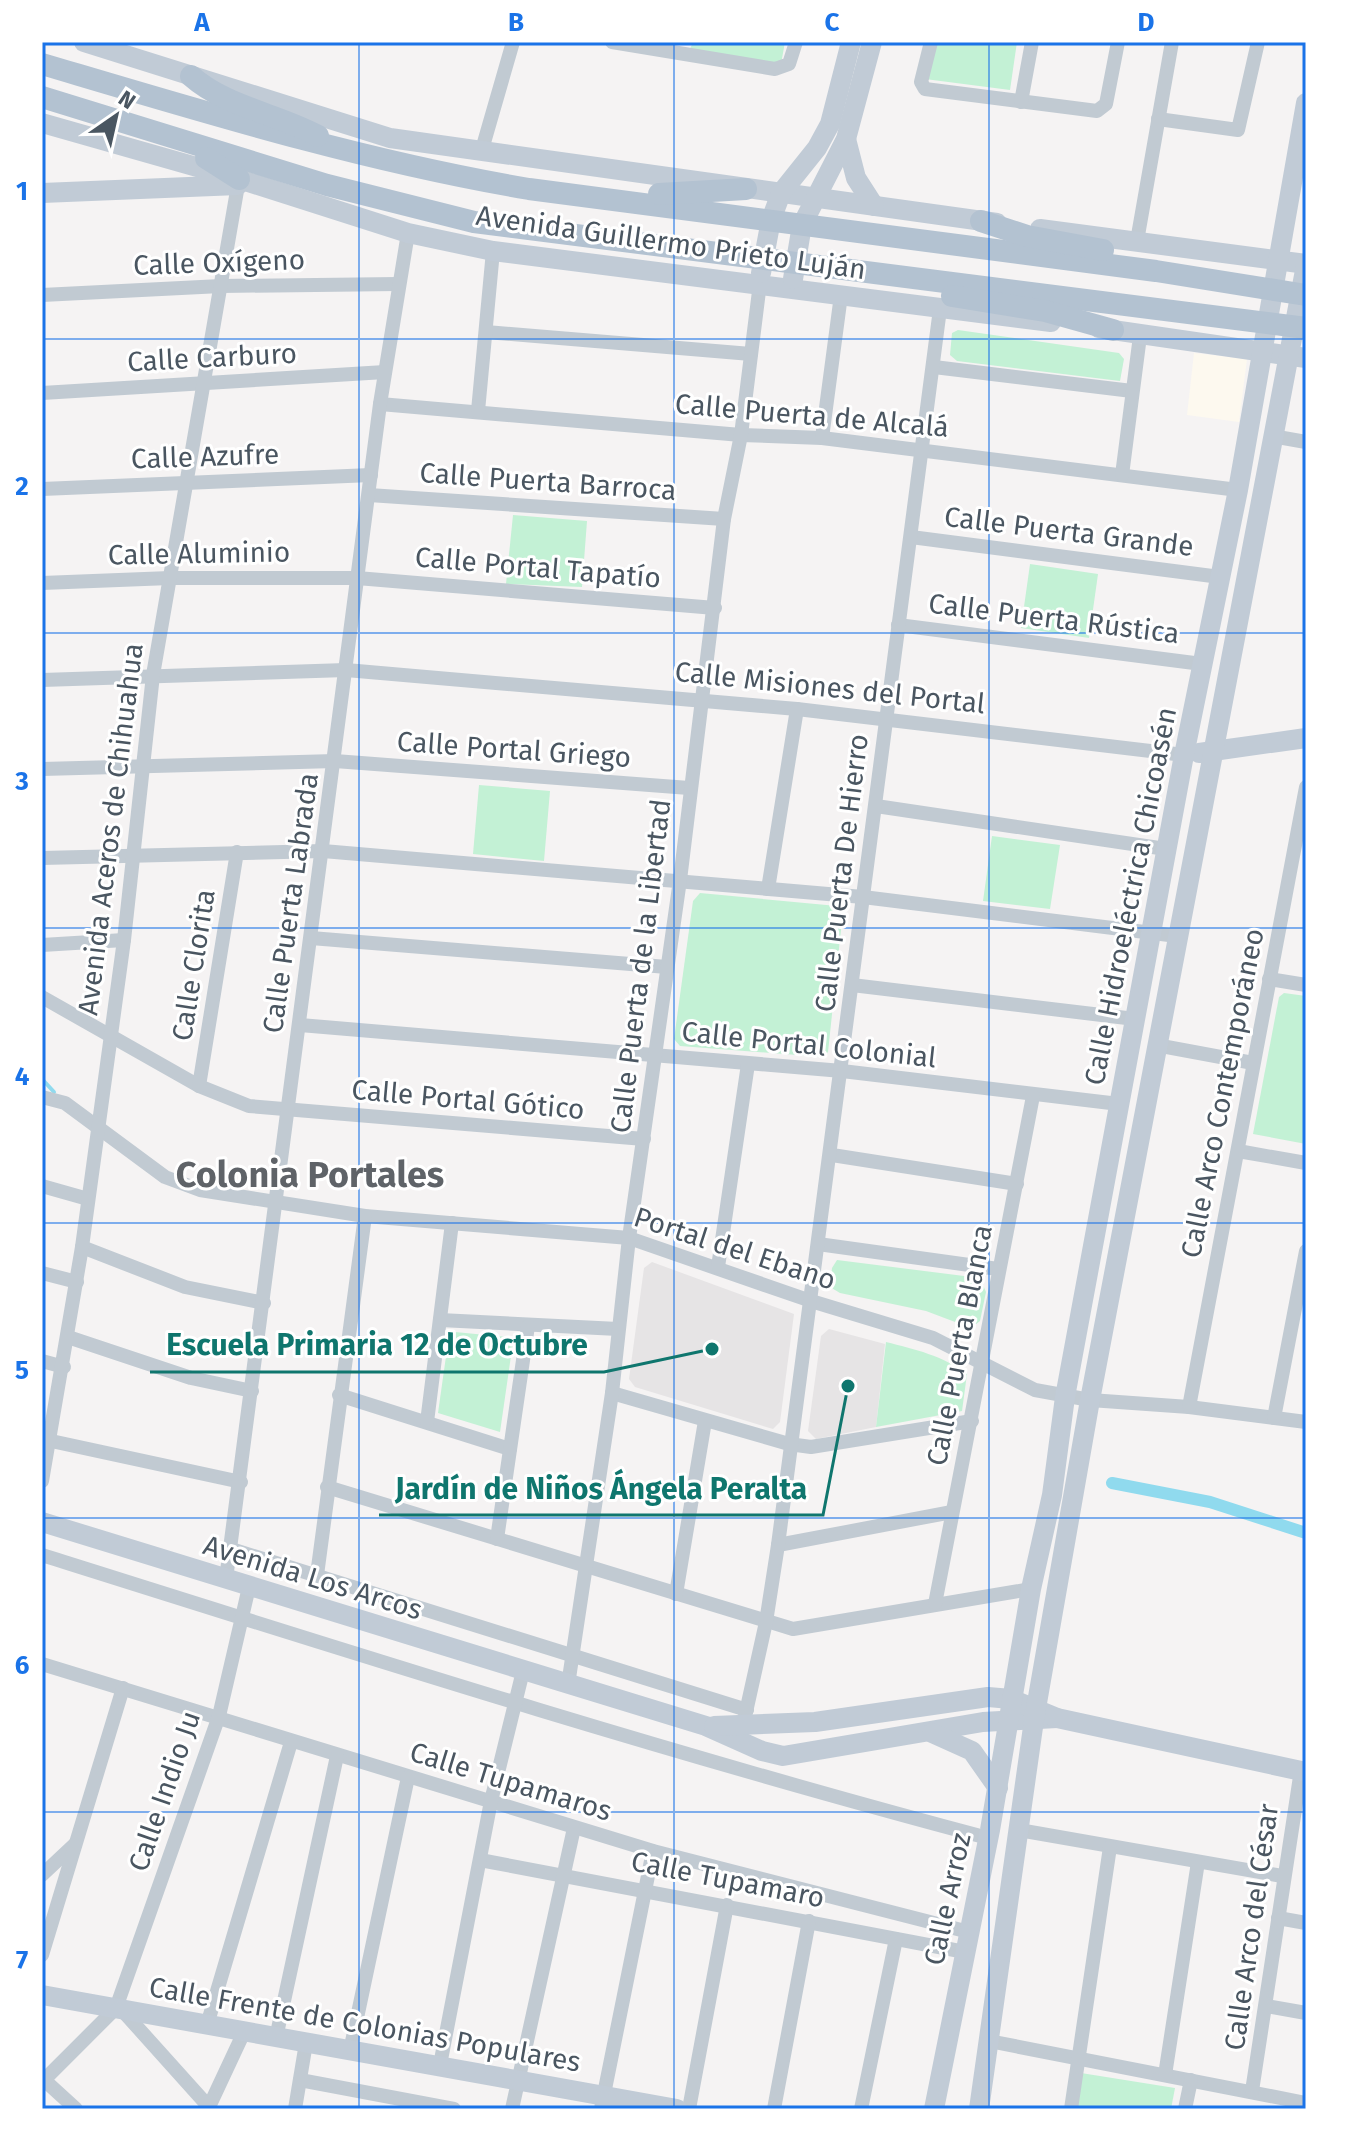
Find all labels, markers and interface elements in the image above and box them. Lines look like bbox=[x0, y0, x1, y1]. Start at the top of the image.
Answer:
text: A bbox=[193, 7, 210, 38]
text: B bbox=[508, 7, 524, 38]
text: C bbox=[825, 7, 840, 38]
text: D bbox=[1138, 7, 1155, 38]
north arrow bbox=[76, 76, 156, 156]
text: N bbox=[113, 85, 141, 115]
text: 1 bbox=[16, 176, 28, 207]
street label: Avenida Guillermo Prieto Luján bbox=[474, 199, 868, 286]
street label: Calle Oxígeno bbox=[132, 243, 306, 282]
street label: Calle Carburo bbox=[126, 337, 298, 378]
street label: Calle Puerta de Alcalá bbox=[674, 387, 950, 444]
street label: Calle Azufre bbox=[130, 437, 280, 476]
street label: Calle Puerta Barroca bbox=[418, 456, 678, 507]
text: 2 bbox=[15, 471, 29, 502]
street label: Calle Puerta Grande bbox=[942, 500, 1195, 563]
street label: Calle Aluminio bbox=[108, 535, 290, 572]
street label: Calle Portal Tapatío bbox=[414, 540, 662, 595]
street label: Calle Puerta Rústica bbox=[927, 587, 1181, 650]
street label: Avenida Aceros de Chihuahua bbox=[71, 641, 150, 1017]
street label: Calle Misiones del Portal bbox=[673, 655, 987, 720]
street label: Calle Hidroeléctrica Chicoasén bbox=[1078, 704, 1183, 1088]
street label: Calle Portal Griego bbox=[396, 725, 632, 774]
street label: Calle Puerta De Hierro bbox=[808, 732, 875, 1014]
text: 3 bbox=[14, 766, 29, 797]
street label: Calle Puerta Labrada bbox=[256, 771, 325, 1035]
street label: Calle Puerta de la Libertad bbox=[604, 797, 677, 1135]
street label: Calle Clorita bbox=[165, 887, 222, 1043]
street label: Calle Arco Contemporáneo bbox=[1174, 926, 1271, 1261]
street label: Calle Portal Colonial bbox=[680, 1015, 938, 1074]
text: 4 bbox=[15, 1061, 30, 1092]
street label: Calle Portal Gótico bbox=[350, 1073, 586, 1126]
district label: Colonia Portales bbox=[176, 1153, 444, 1197]
street label: Portal del Ebano bbox=[630, 1200, 840, 1297]
street label: Calle Puerta Blanca bbox=[920, 1222, 999, 1468]
callout: Escuela Primaria 12 de Octubre bbox=[150, 1318, 604, 1372]
text: Escuela Primaria 12 de Octubre bbox=[166, 1327, 588, 1363]
text: 5 bbox=[15, 1355, 29, 1386]
callout: Jardín de Niños Ángela Peralta bbox=[379, 1461, 823, 1515]
text: Jardín de Niños Ángela Peralta bbox=[394, 1468, 807, 1507]
street label: Avenida Los Arcos bbox=[199, 1529, 426, 1626]
text: 6 bbox=[15, 1650, 30, 1681]
street label: Calle Indio Ju bbox=[122, 1707, 207, 1876]
street label: Calle Tupamaros bbox=[406, 1735, 616, 1828]
street label: Calle Arco del César bbox=[1218, 1801, 1285, 2053]
street label: Calle Arroz bbox=[917, 1830, 978, 1968]
street label: Calle Tupamaro bbox=[629, 1845, 827, 1914]
text: 7 bbox=[16, 1945, 28, 1976]
street label: Calle Frente de Colonias Populares bbox=[147, 1970, 583, 2079]

